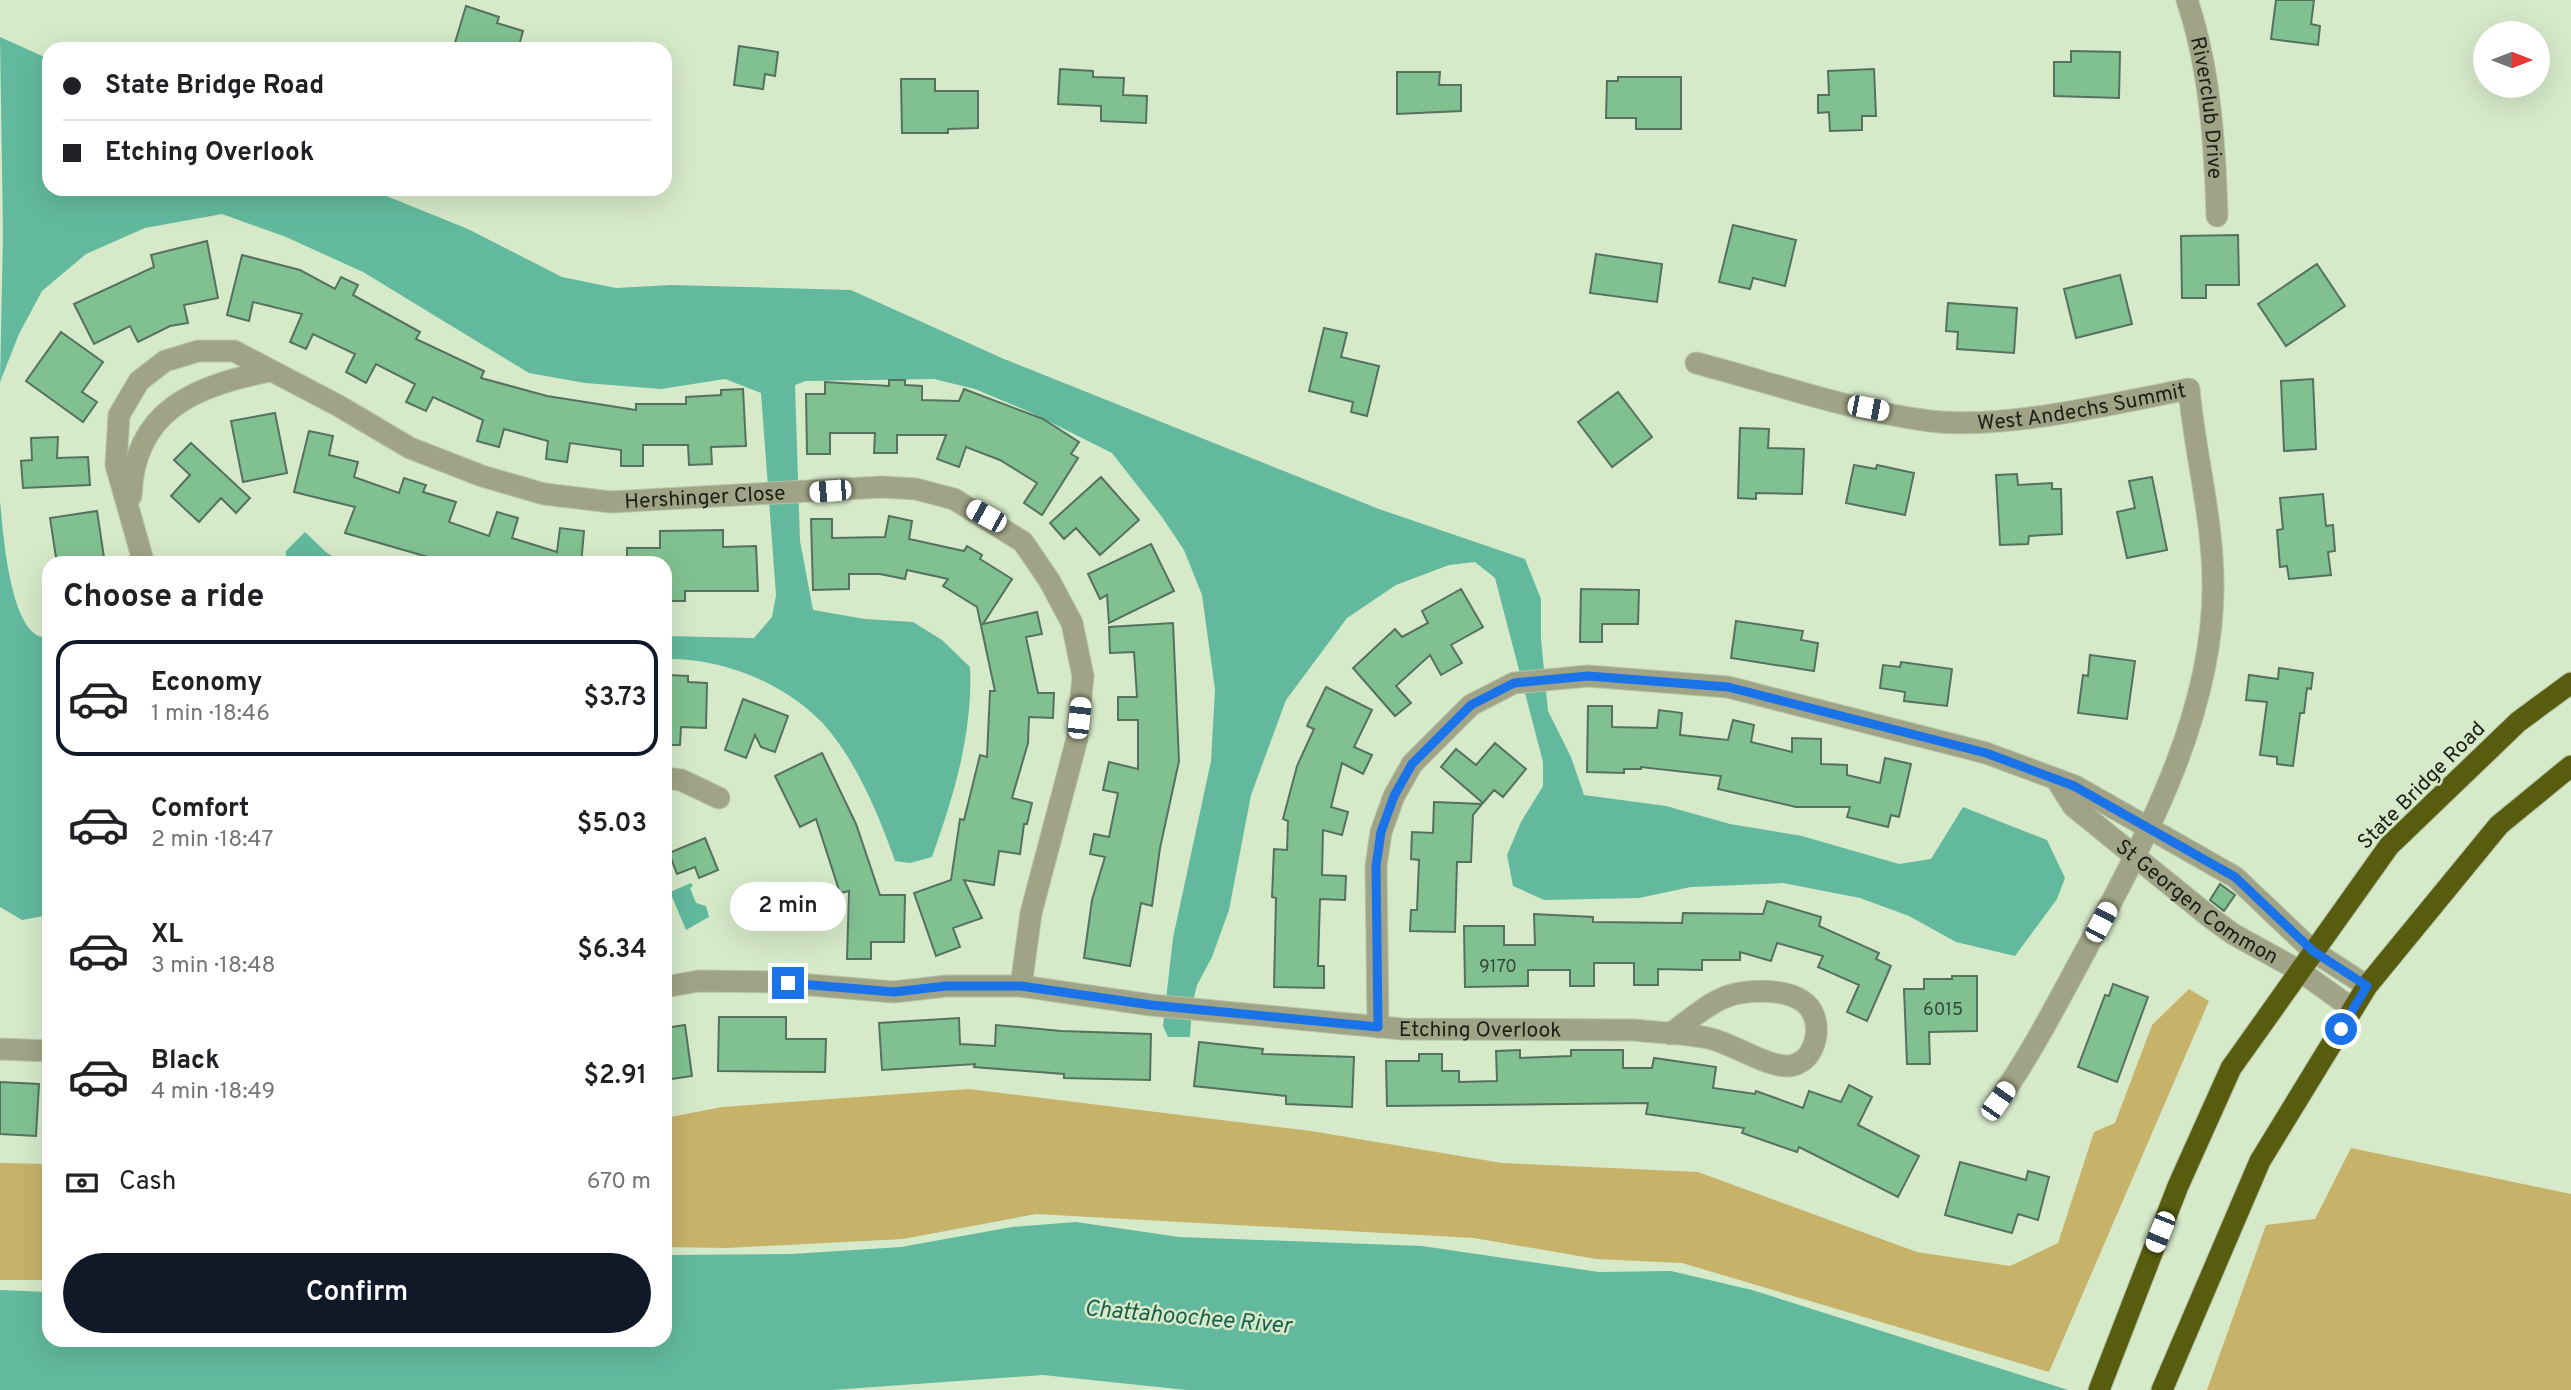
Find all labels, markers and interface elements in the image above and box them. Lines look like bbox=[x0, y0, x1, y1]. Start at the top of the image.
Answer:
north arrow bbox=[2473, 21, 2550, 98]
map controls bbox=[2473, 21, 2550, 98]
street label: Riverclub Drive bbox=[2183, 34, 2228, 180]
text: State Bridge Road bbox=[105, 70, 324, 103]
text: Etching Overlook bbox=[105, 137, 314, 170]
street label: West Andechs Summit bbox=[1976, 378, 2188, 438]
car bbox=[1846, 394, 1891, 422]
car bbox=[809, 479, 852, 503]
street label: Hershinger Close bbox=[624, 480, 786, 516]
car bbox=[963, 497, 1010, 535]
text: Choose a ride bbox=[63, 578, 264, 618]
icon: car bbox=[67, 667, 130, 730]
text: Economy bbox=[151, 667, 262, 700]
text: $3.73 bbox=[583, 682, 647, 715]
car bbox=[1067, 696, 1092, 740]
text: 1 min · 18:46 bbox=[151, 700, 270, 729]
street label: State Bridge Road bbox=[2352, 716, 2492, 856]
icon: car bbox=[67, 793, 130, 856]
text: Comfort bbox=[151, 793, 249, 826]
text: $5.03 bbox=[577, 808, 647, 841]
text: 2 min · 18:47 bbox=[151, 826, 273, 855]
street label: St Georgen Common bbox=[2110, 834, 2283, 971]
callout: 2 min bbox=[730, 881, 846, 930]
text: 2 min bbox=[758, 892, 818, 921]
car bbox=[2082, 899, 2121, 945]
icon: car bbox=[67, 919, 130, 982]
text: XL bbox=[151, 919, 183, 952]
text: $6.34 bbox=[577, 934, 647, 967]
text: 3 min · 18:48 bbox=[151, 952, 275, 981]
house number: 9170 bbox=[1479, 956, 1517, 979]
route end bbox=[772, 967, 804, 999]
house number: 6015 bbox=[1923, 999, 1963, 1022]
route start bbox=[2325, 1013, 2357, 1045]
street label: Etching Overlook bbox=[1399, 1017, 1562, 1045]
icon: car bbox=[67, 1045, 130, 1108]
text: Black bbox=[151, 1045, 220, 1078]
text: $2.91 bbox=[583, 1060, 647, 1093]
text: 4 min · 18:49 bbox=[151, 1078, 275, 1107]
car bbox=[1978, 1078, 2019, 1124]
icon: cash bbox=[63, 1164, 101, 1202]
text: Cash bbox=[119, 1166, 176, 1199]
text: 670 m bbox=[587, 1168, 651, 1197]
car bbox=[2143, 1209, 2178, 1255]
button: Confirm bbox=[63, 1253, 651, 1333]
water label: Chattahoochee River bbox=[1083, 1295, 1295, 1342]

